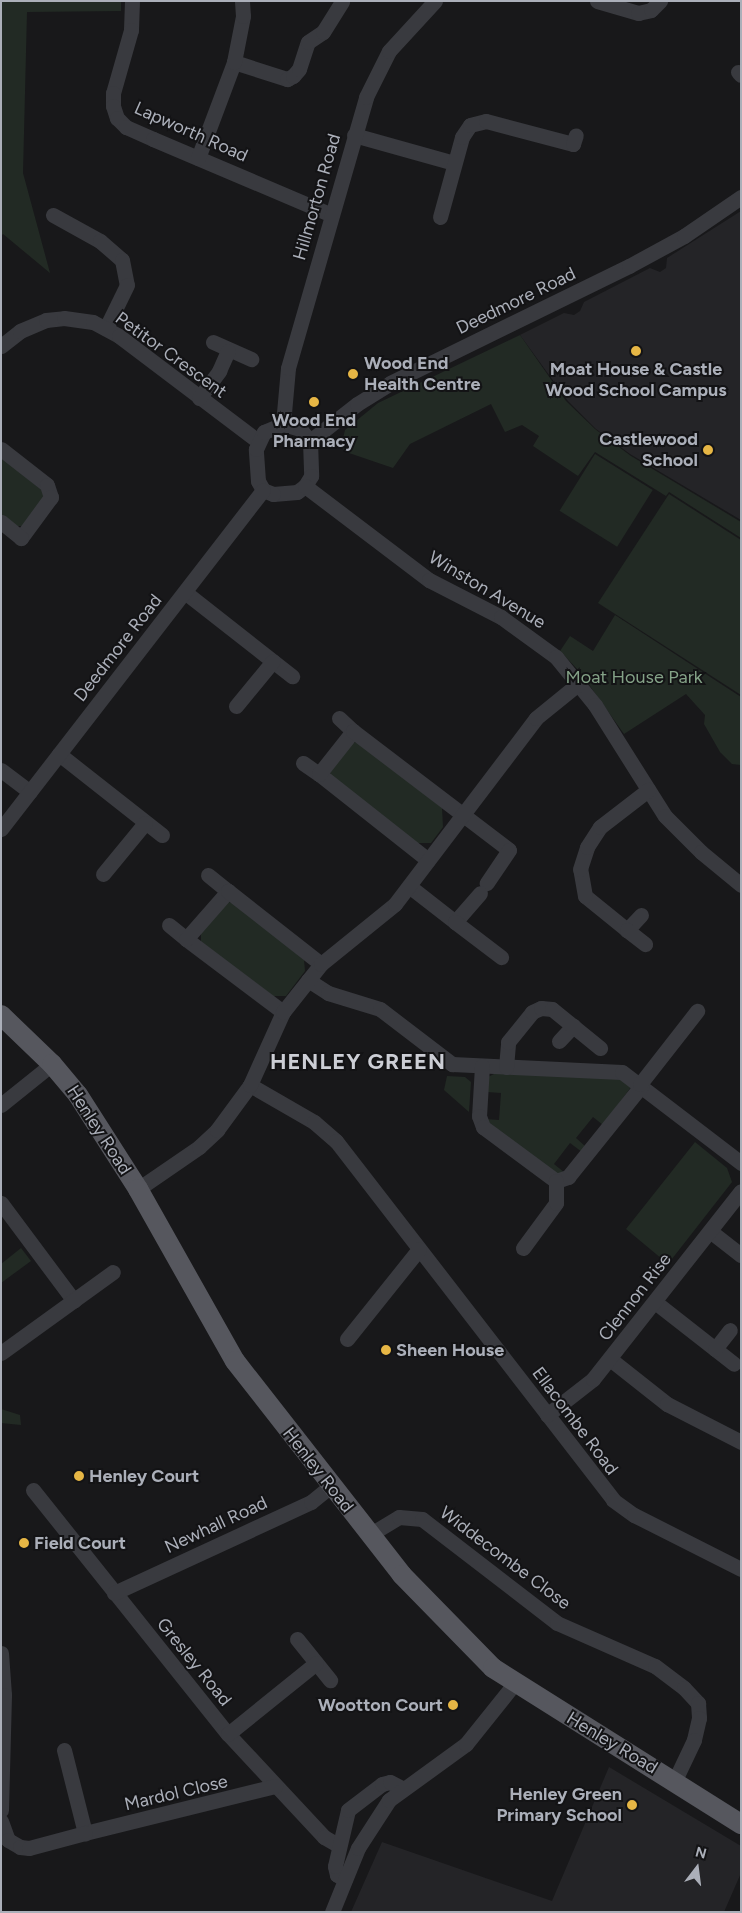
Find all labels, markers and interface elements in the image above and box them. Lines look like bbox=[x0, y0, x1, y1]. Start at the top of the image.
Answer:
street label: Lapworth Road bbox=[131, 97, 251, 167]
street label: Hillmorton Road bbox=[289, 131, 345, 263]
street label: Deedmore Road bbox=[453, 263, 579, 339]
street label: Petitor Crescent bbox=[111, 307, 231, 403]
marker: Moat House & Castle Wood School Campus bbox=[630, 345, 642, 357]
place label: Wood End Health Centre bbox=[364, 353, 481, 396]
place label: Moat House & Castle Wood School Campus bbox=[545, 359, 727, 402]
marker: Wood End Health Centre bbox=[346, 367, 360, 381]
marker: Wood End Pharmacy bbox=[308, 396, 320, 408]
place label: Wood End Pharmacy bbox=[272, 410, 356, 452]
place label: Castlewood School bbox=[599, 429, 698, 472]
marker: Castlewood School bbox=[702, 444, 714, 456]
street label: Winston Avenue bbox=[425, 547, 549, 633]
street label: Deedmore Road bbox=[69, 590, 167, 706]
park label: Moat House Park bbox=[566, 666, 702, 688]
district label: HENLEY GREEN bbox=[268, 1049, 448, 1075]
street label: Henley Road bbox=[62, 1081, 136, 1179]
street label: Clennon Rise bbox=[594, 1249, 676, 1345]
place label: Sheen House bbox=[396, 1339, 504, 1361]
marker: Sheen House bbox=[380, 1344, 392, 1356]
street label: Ellacombe Road bbox=[527, 1363, 623, 1479]
street label: Henley Road bbox=[278, 1423, 358, 1517]
place label: Henley Court bbox=[89, 1465, 199, 1487]
marker: Henley Court bbox=[73, 1470, 85, 1482]
street label: Newhall Road bbox=[161, 1492, 271, 1558]
street label: Widdecombe Close bbox=[435, 1502, 575, 1614]
place label: Field Court bbox=[34, 1532, 126, 1554]
marker: Field Court bbox=[18, 1537, 30, 1549]
street label: Gresley Road bbox=[152, 1614, 236, 1710]
place label: Wootton Court bbox=[318, 1694, 443, 1716]
marker: Wootton Court bbox=[447, 1699, 459, 1711]
street label: Henley Road bbox=[563, 1707, 661, 1779]
street label: Mardol Close bbox=[122, 1771, 230, 1815]
place label: Henley Green Primary School bbox=[497, 1784, 622, 1826]
marker: Henley Green Primary School bbox=[626, 1799, 638, 1811]
north arrow bbox=[672, 1843, 722, 1893]
text: N bbox=[694, 1843, 708, 1863]

